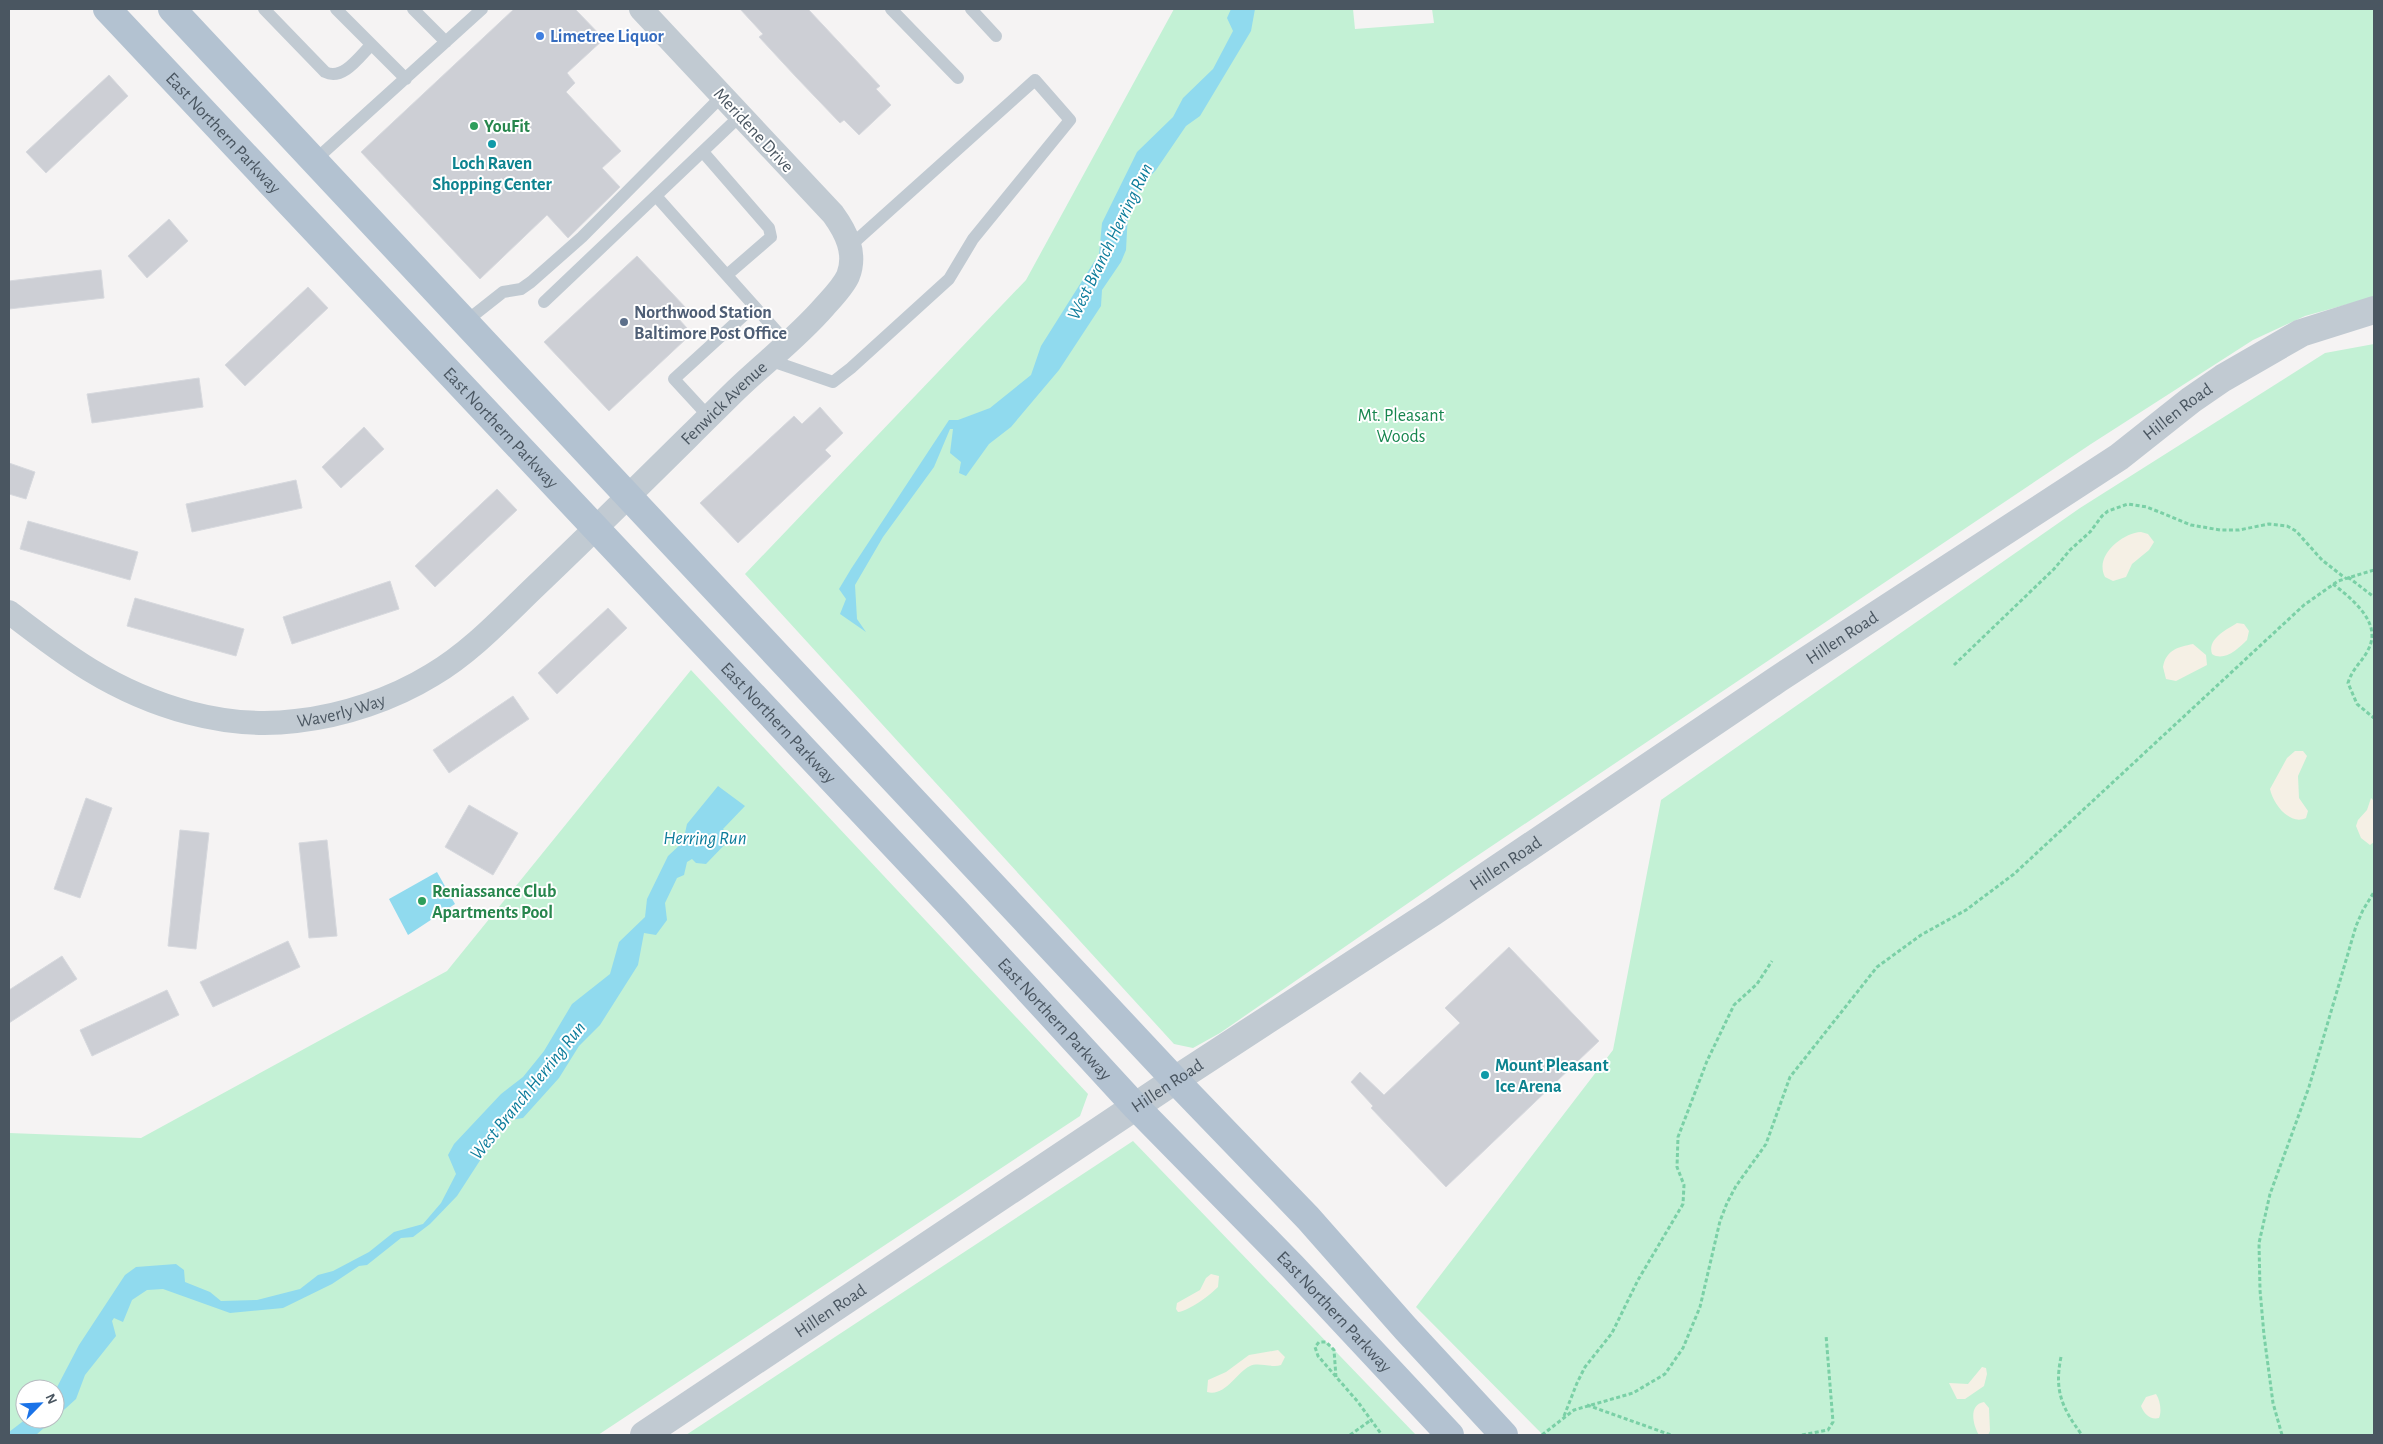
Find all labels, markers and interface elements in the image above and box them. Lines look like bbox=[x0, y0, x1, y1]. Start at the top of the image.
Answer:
place label: Limetree Liquor bbox=[550, 28, 665, 46]
marker: Limetree Liquor bbox=[534, 30, 546, 42]
street label: East Northern Parkway bbox=[162, 69, 284, 198]
street label: Meridene Drive bbox=[710, 85, 797, 176]
place label: YouFit bbox=[484, 118, 530, 136]
marker: YouFit bbox=[468, 120, 480, 132]
marker: Loch Raven Shopping Center bbox=[486, 138, 498, 150]
place label: Loch Raven Shopping Center bbox=[432, 155, 553, 194]
water label: West Branch Herring Run bbox=[1064, 160, 1157, 323]
place label: Northwood Station Baltimore Post Office bbox=[634, 304, 787, 343]
marker: Northwood Station Baltimore Post Office bbox=[618, 316, 630, 328]
street label: Fenwick Avenue bbox=[678, 358, 771, 449]
street label: East Northern Parkway bbox=[439, 364, 562, 493]
street label: Hillen Road bbox=[2140, 380, 2216, 444]
park label: Mt. Pleasant Woods bbox=[1358, 407, 1444, 446]
street label: Hillen Road bbox=[1803, 608, 1882, 668]
street label: East Northern Parkway bbox=[717, 659, 839, 788]
street label: Waverly Way bbox=[296, 691, 388, 731]
water label: Herring Run bbox=[663, 829, 747, 848]
street label: Hillen Road bbox=[1467, 834, 1545, 894]
place label: Reniassance Club Apartments Pool bbox=[432, 883, 556, 922]
marker: Reniassance Club Apartments Pool bbox=[416, 895, 428, 907]
street label: East Northern Parkway bbox=[994, 955, 1115, 1084]
water label: West Branch Herring Run bbox=[467, 1018, 590, 1164]
street label: Hillen Road bbox=[1128, 1056, 1207, 1117]
place label: Mount Pleasant Ice Arena bbox=[1495, 1057, 1608, 1096]
marker: Mount Pleasant Ice Arena bbox=[1479, 1069, 1491, 1081]
street label: East Northern Parkway bbox=[1273, 1248, 1395, 1377]
street label: Hillen Road bbox=[792, 1281, 870, 1342]
north arrow bbox=[15, 1379, 65, 1429]
text: N bbox=[43, 1392, 59, 1406]

